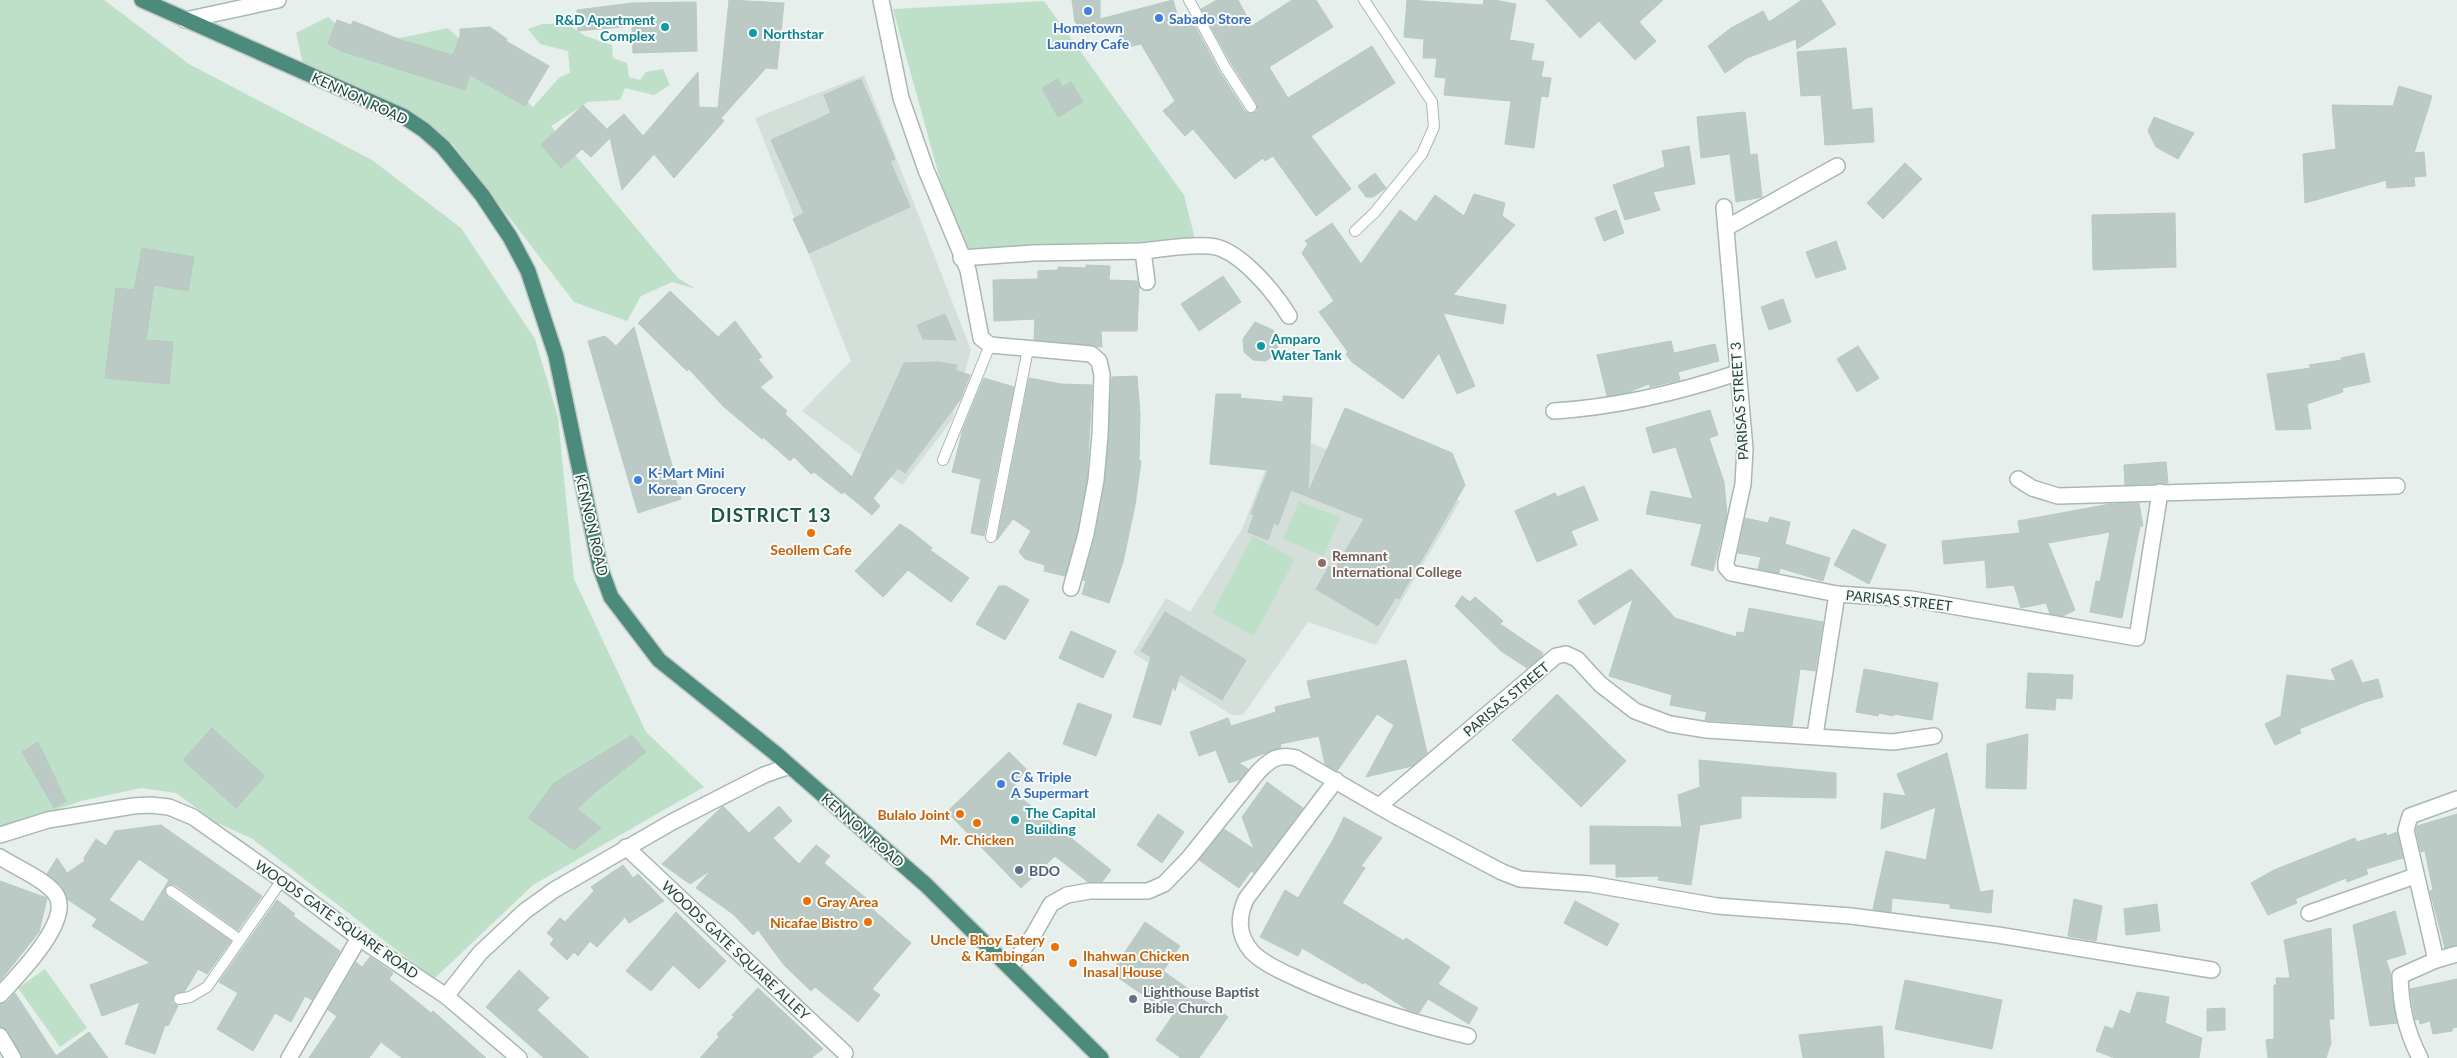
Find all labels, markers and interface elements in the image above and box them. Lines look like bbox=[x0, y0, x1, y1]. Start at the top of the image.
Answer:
marker: Hometown Laundry Cafe bbox=[1082, 5, 1094, 17]
place label: Sabado Store bbox=[1169, 10, 1252, 27]
place label: R&D Apartment Complex bbox=[555, 11, 656, 44]
marker: Sabado Store bbox=[1153, 12, 1165, 24]
place label: Hometown Laundry Cafe bbox=[1047, 19, 1130, 52]
marker: R&D Apartment Complex bbox=[659, 21, 671, 33]
place label: Northstar bbox=[763, 25, 824, 42]
marker: Northstar bbox=[747, 27, 759, 39]
street label: KENNON ROAD bbox=[309, 68, 411, 128]
place label: Amparo Water Tank bbox=[1270, 330, 1342, 363]
marker: Amparo Water Tank bbox=[1255, 340, 1267, 352]
street label: PARISAS STREET 3 bbox=[1726, 341, 1752, 461]
place label: K-Mart Mini Korean Grocery bbox=[648, 464, 746, 497]
street label: KENNON ROAD bbox=[572, 472, 612, 578]
marker: K-Mart Mini Korean Grocery bbox=[632, 474, 644, 486]
district label: DISTRICT 13 bbox=[711, 503, 831, 526]
marker: Seollem Cafe bbox=[805, 527, 817, 539]
place label: Seollem Cafe bbox=[770, 541, 852, 558]
place label: Remnant International College bbox=[1332, 547, 1462, 580]
marker: Remnant International College bbox=[1316, 557, 1328, 569]
street label: PARISAS STREET bbox=[1845, 586, 1954, 614]
street label: PARISAS STREET bbox=[1460, 658, 1553, 740]
place label: C & Triple A Supermart bbox=[1010, 768, 1090, 801]
marker: C & Triple A Supermart bbox=[995, 778, 1007, 790]
street label: KENNON ROAD bbox=[818, 789, 908, 871]
place label: The Capital Building bbox=[1025, 804, 1096, 837]
place label: Bulalo Joint bbox=[878, 806, 951, 823]
marker: Bulalo Joint bbox=[954, 808, 966, 820]
marker: The Capital Building bbox=[1009, 814, 1021, 826]
marker: Mr. Chicken bbox=[971, 817, 983, 829]
place label: Mr. Chicken bbox=[940, 831, 1014, 848]
street label: WOODS GATE SQUARE ROAD bbox=[252, 856, 422, 982]
place label: BDO bbox=[1029, 862, 1060, 879]
marker: BDO bbox=[1013, 864, 1025, 876]
street label: WOODS GATE SQUARE ALLEY bbox=[658, 877, 814, 1023]
place label: Gray Area bbox=[817, 893, 878, 910]
marker: Gray Area bbox=[801, 895, 813, 907]
place label: Nicafae Bistro bbox=[770, 914, 858, 931]
marker: Nicafae Bistro bbox=[862, 916, 874, 928]
place label: Uncle Bhoy Eatery & Kambingan bbox=[930, 931, 1046, 964]
marker: Uncle Bhoy Eatery & Kambingan bbox=[1049, 941, 1061, 953]
place label: Ihahwan Chicken Inasal House bbox=[1083, 947, 1189, 980]
marker: Ihahwan Chicken Inasal House bbox=[1067, 957, 1079, 969]
place label: Lighthouse Baptist Bible Church bbox=[1143, 983, 1260, 1016]
marker: Lighthouse Baptist Bible Church bbox=[1127, 993, 1139, 1005]

